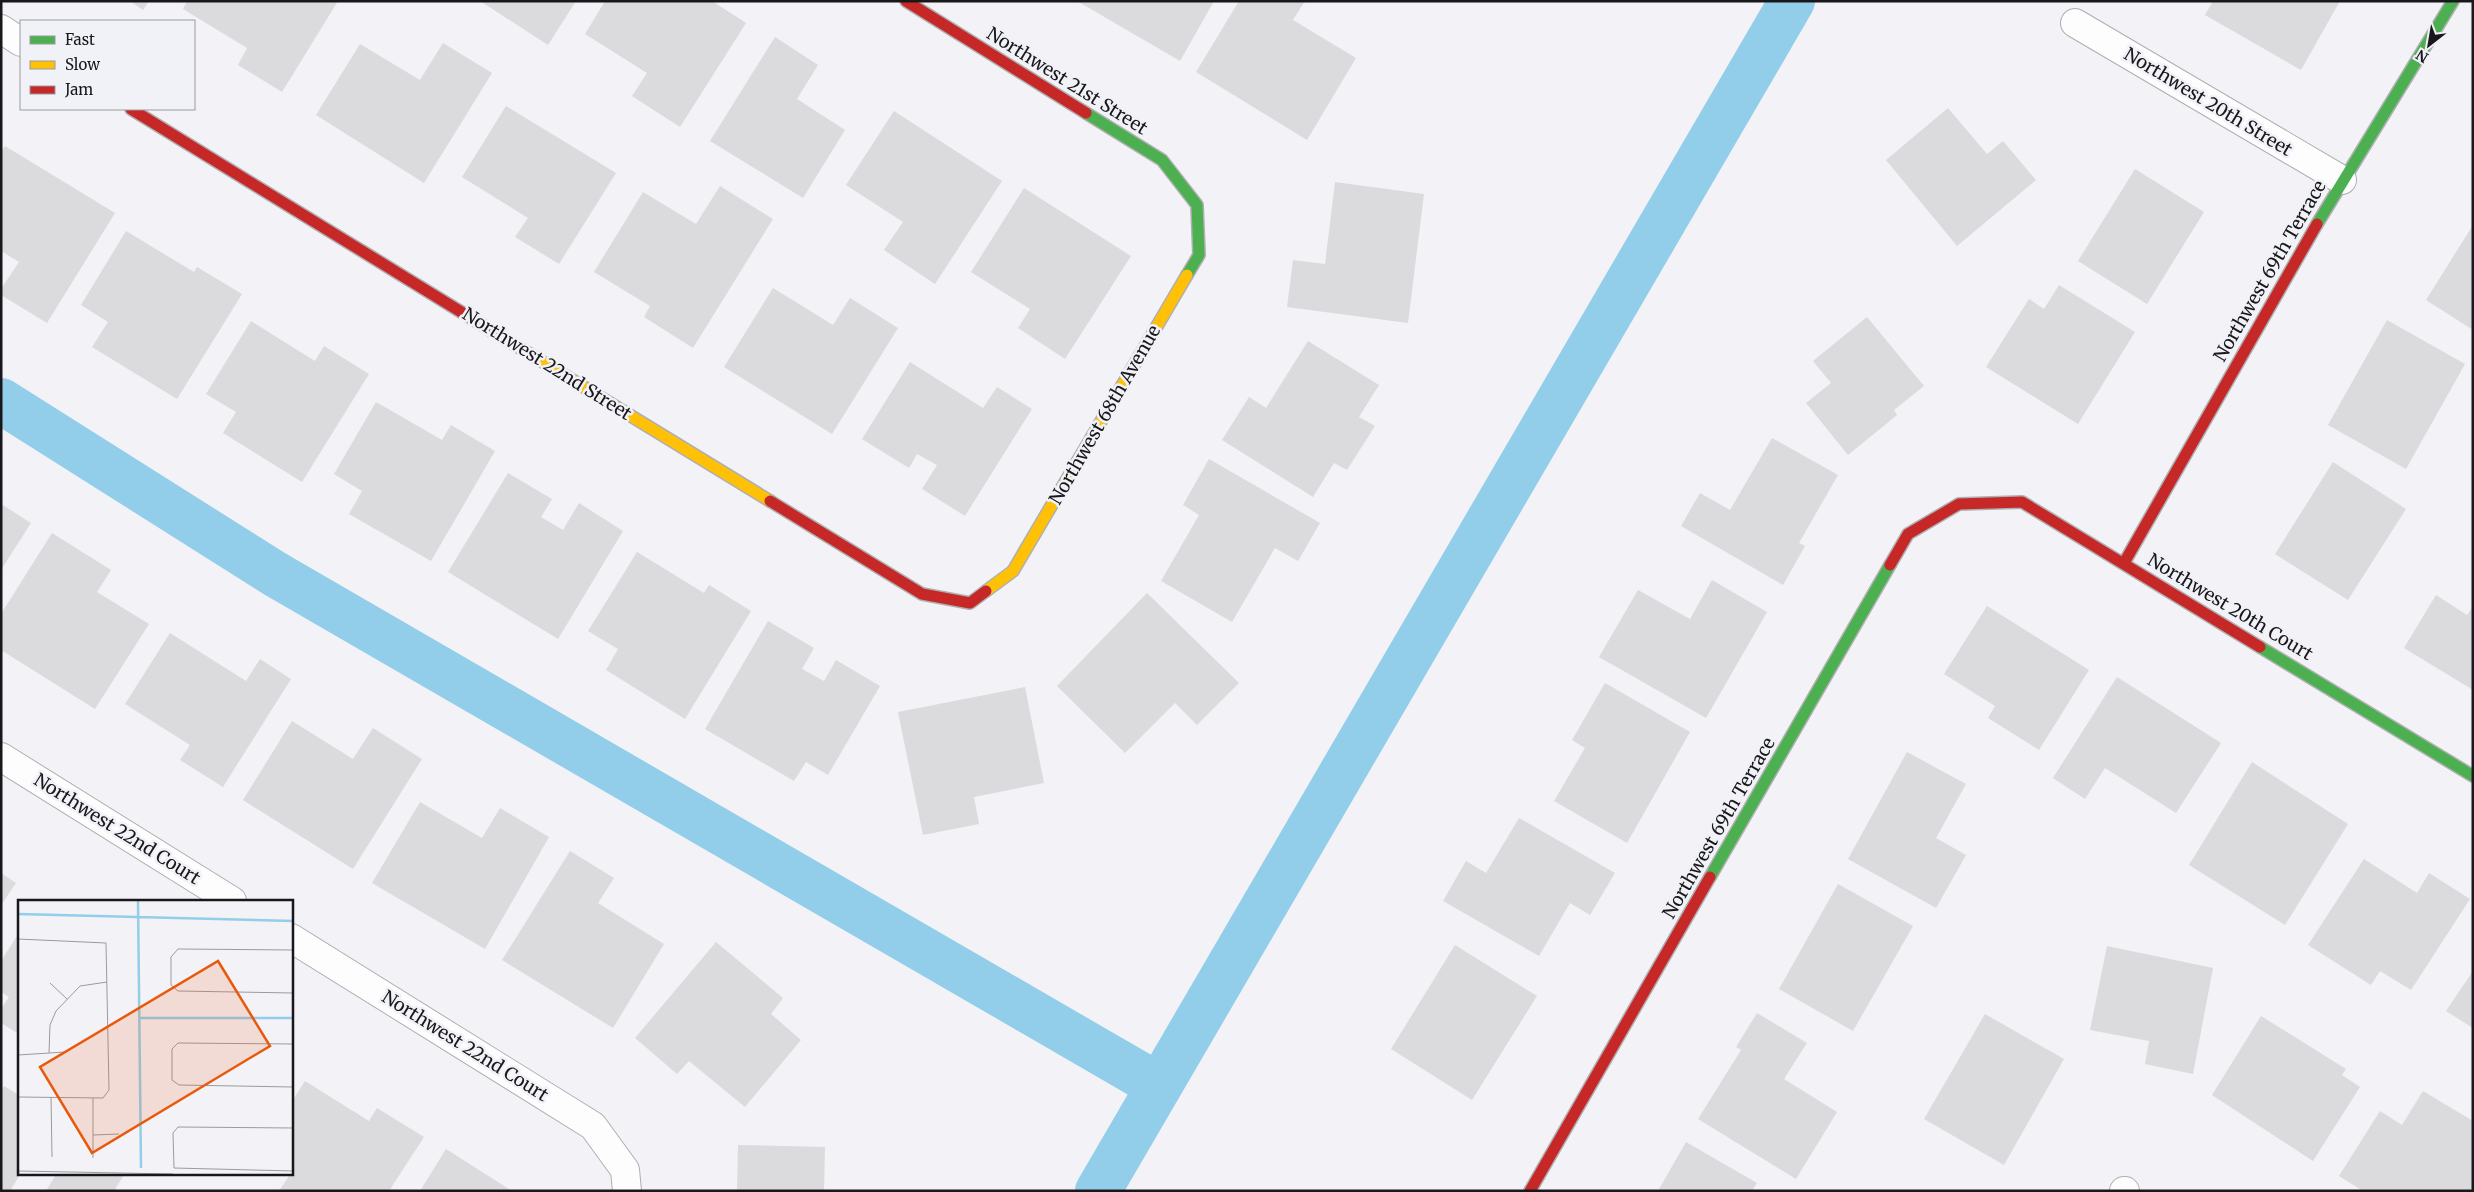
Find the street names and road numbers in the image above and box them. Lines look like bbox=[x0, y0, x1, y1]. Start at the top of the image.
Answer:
street label: Northwest 21st Street bbox=[983, 22, 1152, 139]
street label: Northwest 20th Street bbox=[2120, 42, 2297, 161]
street label: Northwest 69th Terrace bbox=[2208, 176, 2331, 365]
street label: Northwest 22nd Street bbox=[458, 302, 636, 425]
street label: Northwest 68th Avenue bbox=[1044, 321, 1165, 509]
street label: Northwest 20th Court bbox=[2143, 548, 2317, 665]
street label: Northwest 69th Terrace bbox=[1657, 733, 1780, 922]
street label: Northwest 22nd Court bbox=[30, 768, 205, 889]
street label: Northwest 22nd Court bbox=[378, 985, 553, 1106]

